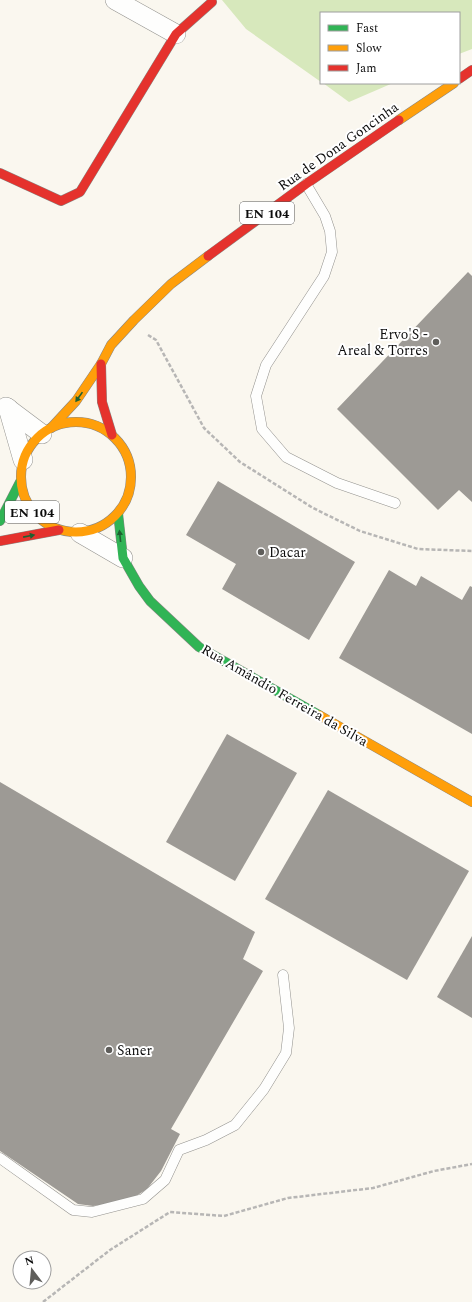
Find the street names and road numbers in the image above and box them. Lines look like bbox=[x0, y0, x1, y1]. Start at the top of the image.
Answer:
street label: Rua de Dona Goncinha bbox=[274, 97, 403, 196]
road number: EN 104 bbox=[240, 202, 294, 224]
road number: EN 104 bbox=[5, 501, 59, 523]
street label: Rua Amândio Ferreira da Silva bbox=[198, 639, 372, 752]

